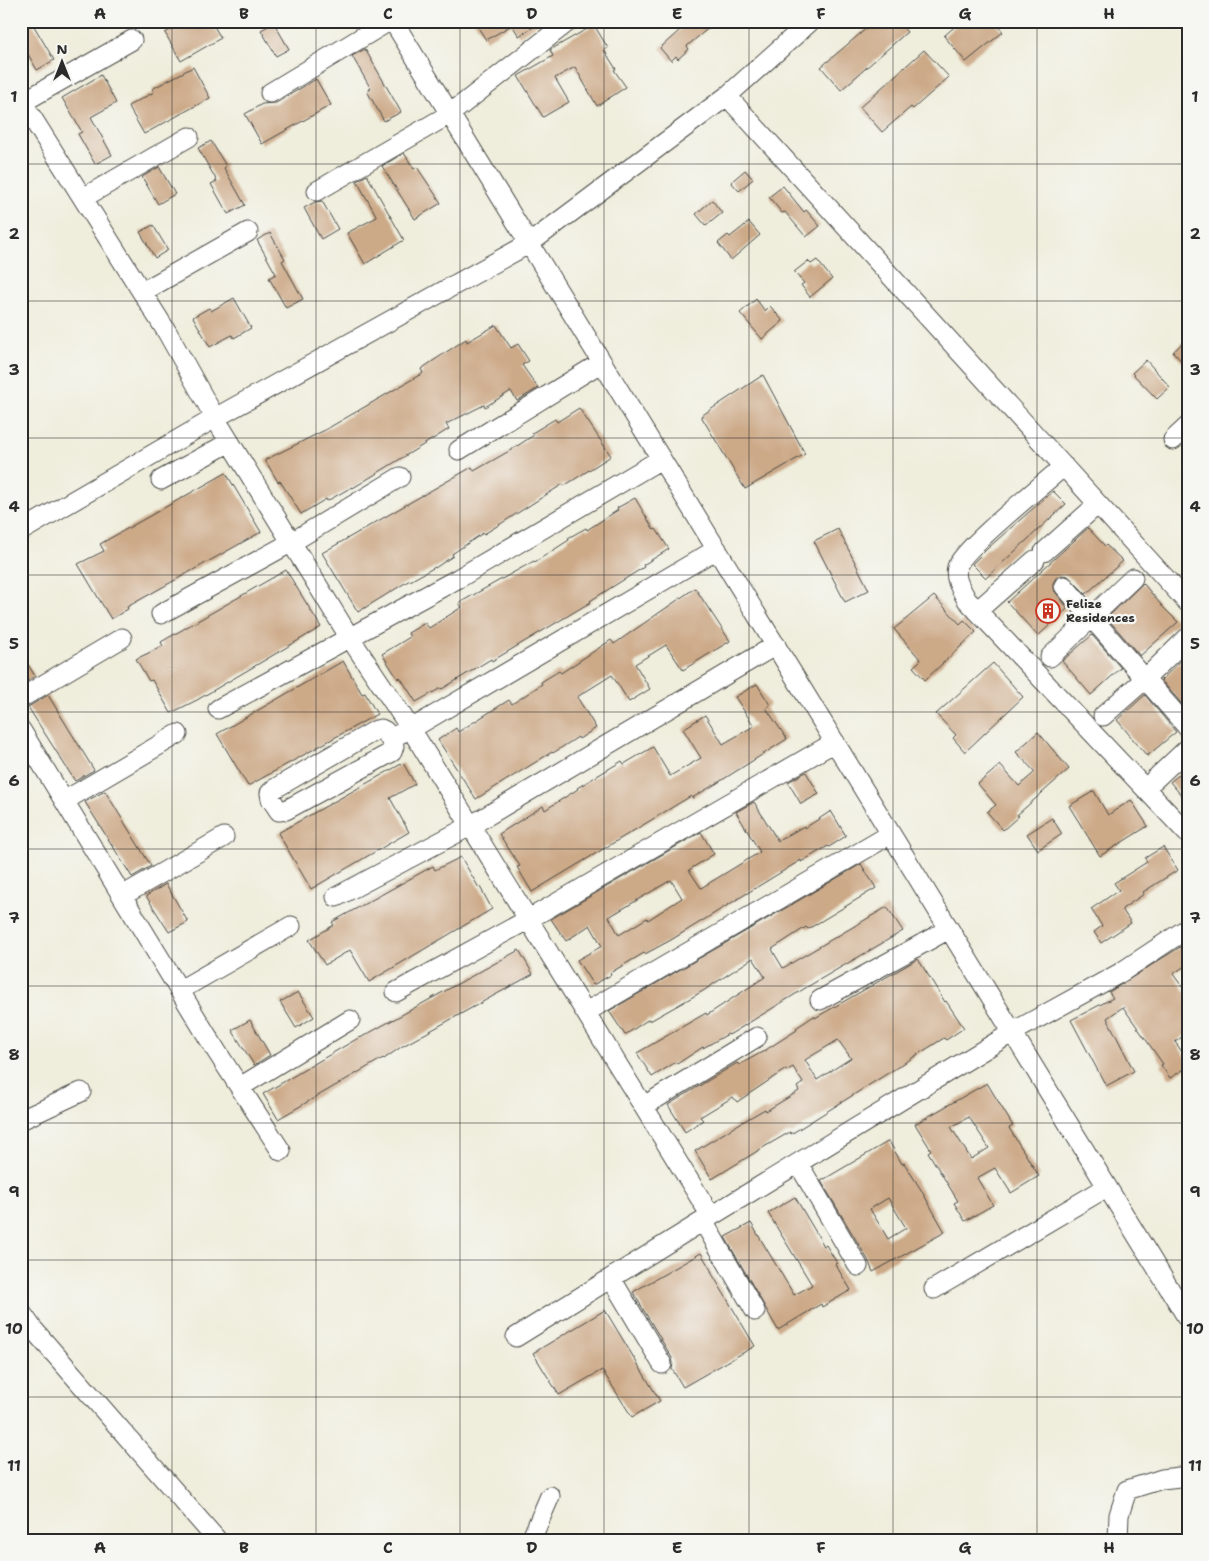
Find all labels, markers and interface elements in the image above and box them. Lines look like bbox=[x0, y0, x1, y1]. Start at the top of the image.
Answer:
text: A bbox=[94, 3, 106, 24]
text: B bbox=[239, 3, 249, 24]
text: C bbox=[383, 3, 393, 24]
text: D bbox=[526, 3, 538, 24]
text: E bbox=[672, 3, 682, 24]
text: F bbox=[816, 3, 826, 24]
text: G bbox=[959, 3, 972, 24]
text: H bbox=[1103, 3, 1115, 24]
north arrow bbox=[38, 38, 88, 88]
text: N bbox=[56, 40, 68, 58]
text: 1 bbox=[10, 86, 18, 107]
text: 1 bbox=[1191, 86, 1199, 107]
text: 2 bbox=[8, 223, 20, 244]
text: 2 bbox=[1189, 223, 1201, 244]
text: 3 bbox=[8, 359, 20, 380]
text: 3 bbox=[1189, 359, 1201, 380]
text: 4 bbox=[8, 496, 20, 517]
text: 4 bbox=[1189, 496, 1201, 517]
place label: Felize Residences bbox=[1066, 596, 1135, 626]
building icon: Felize Residences bbox=[1035, 598, 1061, 624]
text: 5 bbox=[9, 633, 19, 654]
text: 5 bbox=[1190, 633, 1200, 654]
text: 6 bbox=[8, 770, 20, 791]
text: 6 bbox=[1189, 770, 1201, 791]
text: 7 bbox=[8, 907, 20, 928]
text: 7 bbox=[1189, 907, 1201, 928]
text: 8 bbox=[8, 1044, 20, 1065]
text: 8 bbox=[1189, 1044, 1201, 1065]
text: 9 bbox=[8, 1181, 20, 1202]
text: 9 bbox=[1189, 1181, 1201, 1202]
text: 10 bbox=[5, 1318, 23, 1339]
text: 10 bbox=[1186, 1318, 1204, 1339]
text: 11 bbox=[7, 1455, 21, 1476]
text: 11 bbox=[1188, 1455, 1202, 1476]
text: A bbox=[94, 1537, 106, 1558]
text: B bbox=[239, 1537, 249, 1558]
text: C bbox=[383, 1537, 393, 1558]
text: D bbox=[526, 1537, 538, 1558]
text: E bbox=[672, 1537, 682, 1558]
text: F bbox=[816, 1537, 826, 1558]
text: G bbox=[959, 1537, 972, 1558]
text: H bbox=[1103, 1537, 1115, 1558]

